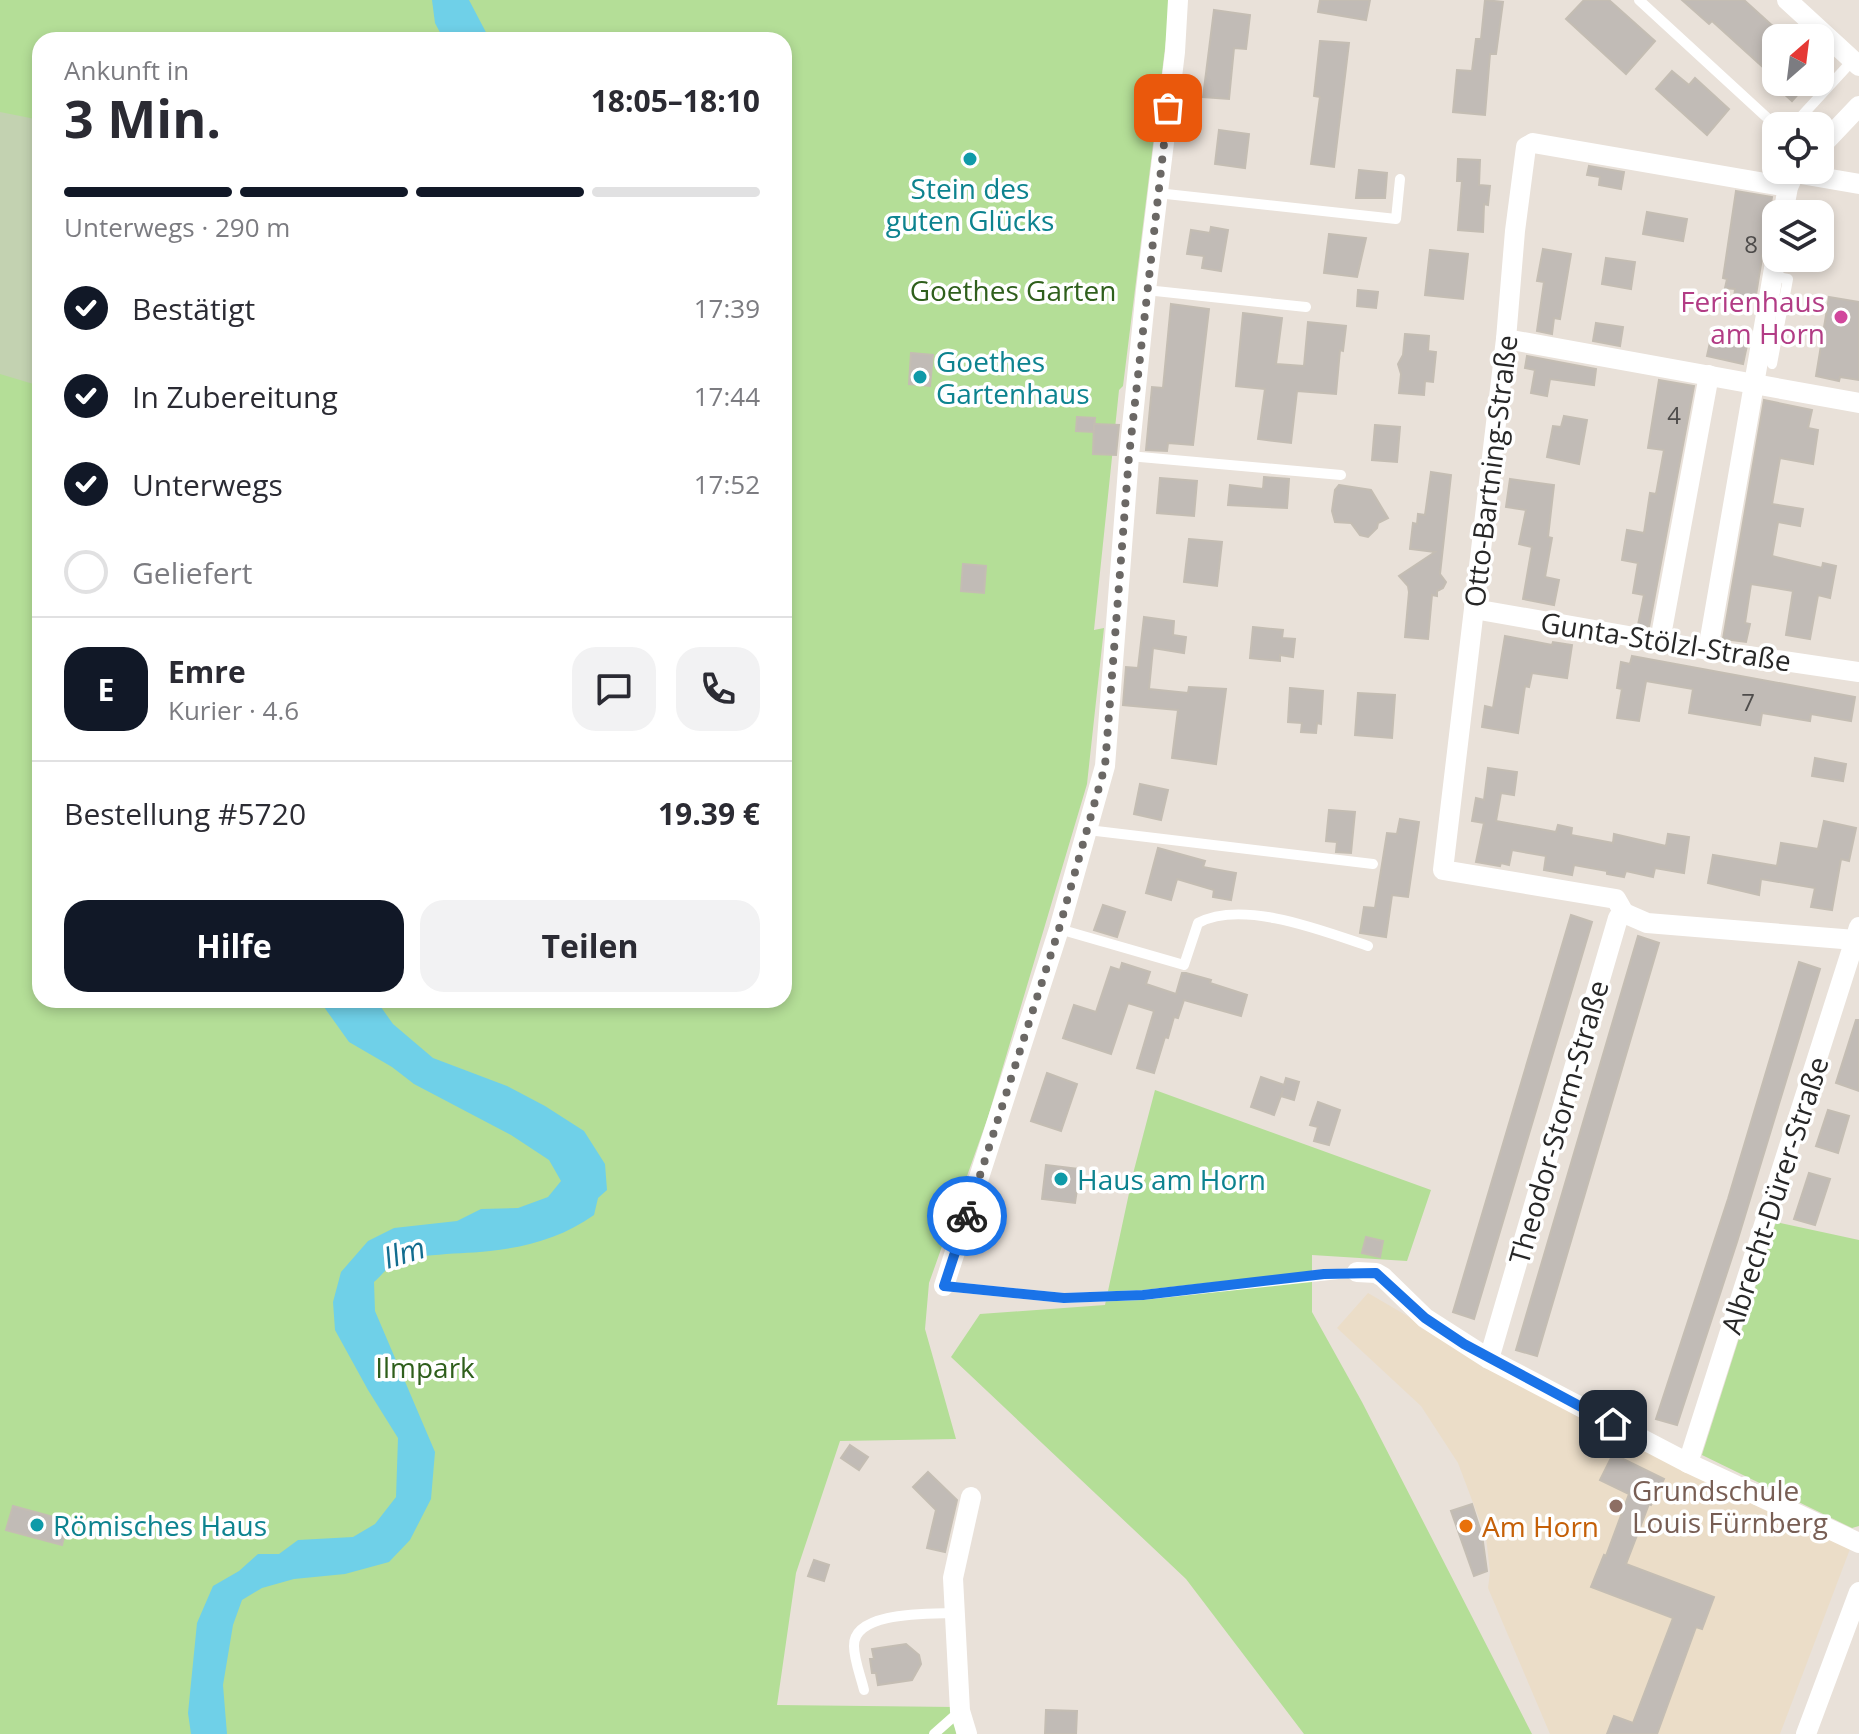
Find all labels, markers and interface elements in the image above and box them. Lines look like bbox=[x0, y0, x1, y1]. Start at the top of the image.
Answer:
north arrow bbox=[1762, 24, 1834, 96]
map controls bbox=[1762, 24, 1834, 272]
text: Ankunft in bbox=[64, 52, 189, 88]
pin bbox=[1134, 74, 1202, 142]
text: 18:05–18:10 bbox=[591, 80, 760, 121]
text: 3 Min. bbox=[64, 82, 221, 153]
icon: bag bbox=[1146, 86, 1190, 130]
button: locate bbox=[1762, 112, 1834, 184]
marker: Stein des guten Glücks bbox=[961, 150, 979, 168]
place label: Stein des guten Glücks bbox=[886, 169, 1054, 239]
button: layers bbox=[1762, 200, 1834, 272]
text: Unterwegs · 290 m bbox=[64, 209, 290, 245]
house number: 8 bbox=[1744, 227, 1758, 260]
park label: Goethes Garten bbox=[910, 271, 1116, 309]
place label: Ferienhaus am Horn bbox=[1680, 282, 1825, 352]
icon: check bbox=[64, 286, 108, 330]
text: Bestätigt bbox=[132, 288, 255, 329]
text: 17:39 bbox=[694, 290, 760, 326]
marker: Ferienhaus am Horn bbox=[1832, 308, 1850, 326]
street label: Otto-Bartning-Straße bbox=[1454, 333, 1526, 609]
place label: Goethes Gartenhaus bbox=[936, 342, 1089, 412]
marker: Goethes Gartenhaus bbox=[911, 368, 929, 386]
icon: check bbox=[64, 374, 108, 418]
text: In Zubereitung bbox=[132, 376, 338, 417]
text: 17:44 bbox=[694, 378, 760, 414]
house number: 4 bbox=[1667, 398, 1681, 431]
icon: check bbox=[64, 462, 108, 506]
text: Unterwegs bbox=[132, 464, 283, 505]
text: 17:52 bbox=[694, 466, 760, 502]
text: Geliefert bbox=[132, 552, 253, 593]
street label: Gunta-Stölzl-Straße bbox=[1538, 602, 1794, 680]
button: chat bbox=[572, 647, 656, 731]
button: phone bbox=[676, 647, 760, 731]
text: Emre bbox=[168, 651, 246, 692]
text: E bbox=[98, 669, 114, 710]
house number: 7 bbox=[1741, 685, 1755, 718]
text: Kurier · 4.6 bbox=[168, 692, 299, 728]
text: Bestellung #5720 bbox=[64, 793, 306, 834]
text: 19.39 € bbox=[658, 793, 760, 834]
button: Hilfe bbox=[64, 900, 404, 992]
button: Teilen bbox=[420, 900, 760, 992]
street label: Theodor-Storm-Straße bbox=[1499, 976, 1617, 1268]
street label: Albrecht-Dürer-Straße bbox=[1711, 1052, 1837, 1338]
place label: Haus am Horn bbox=[1077, 1160, 1266, 1198]
marker: Haus am Horn bbox=[1052, 1170, 1070, 1188]
courier bbox=[927, 1176, 1007, 1256]
icon: bike bbox=[945, 1194, 989, 1238]
water label: Ilm bbox=[378, 1226, 430, 1278]
park label: Ilmpark bbox=[375, 1348, 475, 1386]
pin bbox=[1579, 1390, 1647, 1458]
icon: home bbox=[1591, 1402, 1635, 1446]
place label: Grundschule Louis Fürnberg bbox=[1632, 1471, 1828, 1541]
marker: Grundschule Louis Fürnberg bbox=[1607, 1497, 1625, 1515]
place label: Römisches Haus bbox=[53, 1506, 267, 1544]
place label: Am Horn bbox=[1482, 1507, 1599, 1545]
marker: Römisches Haus bbox=[28, 1516, 46, 1534]
marker: Am Horn bbox=[1457, 1517, 1475, 1535]

